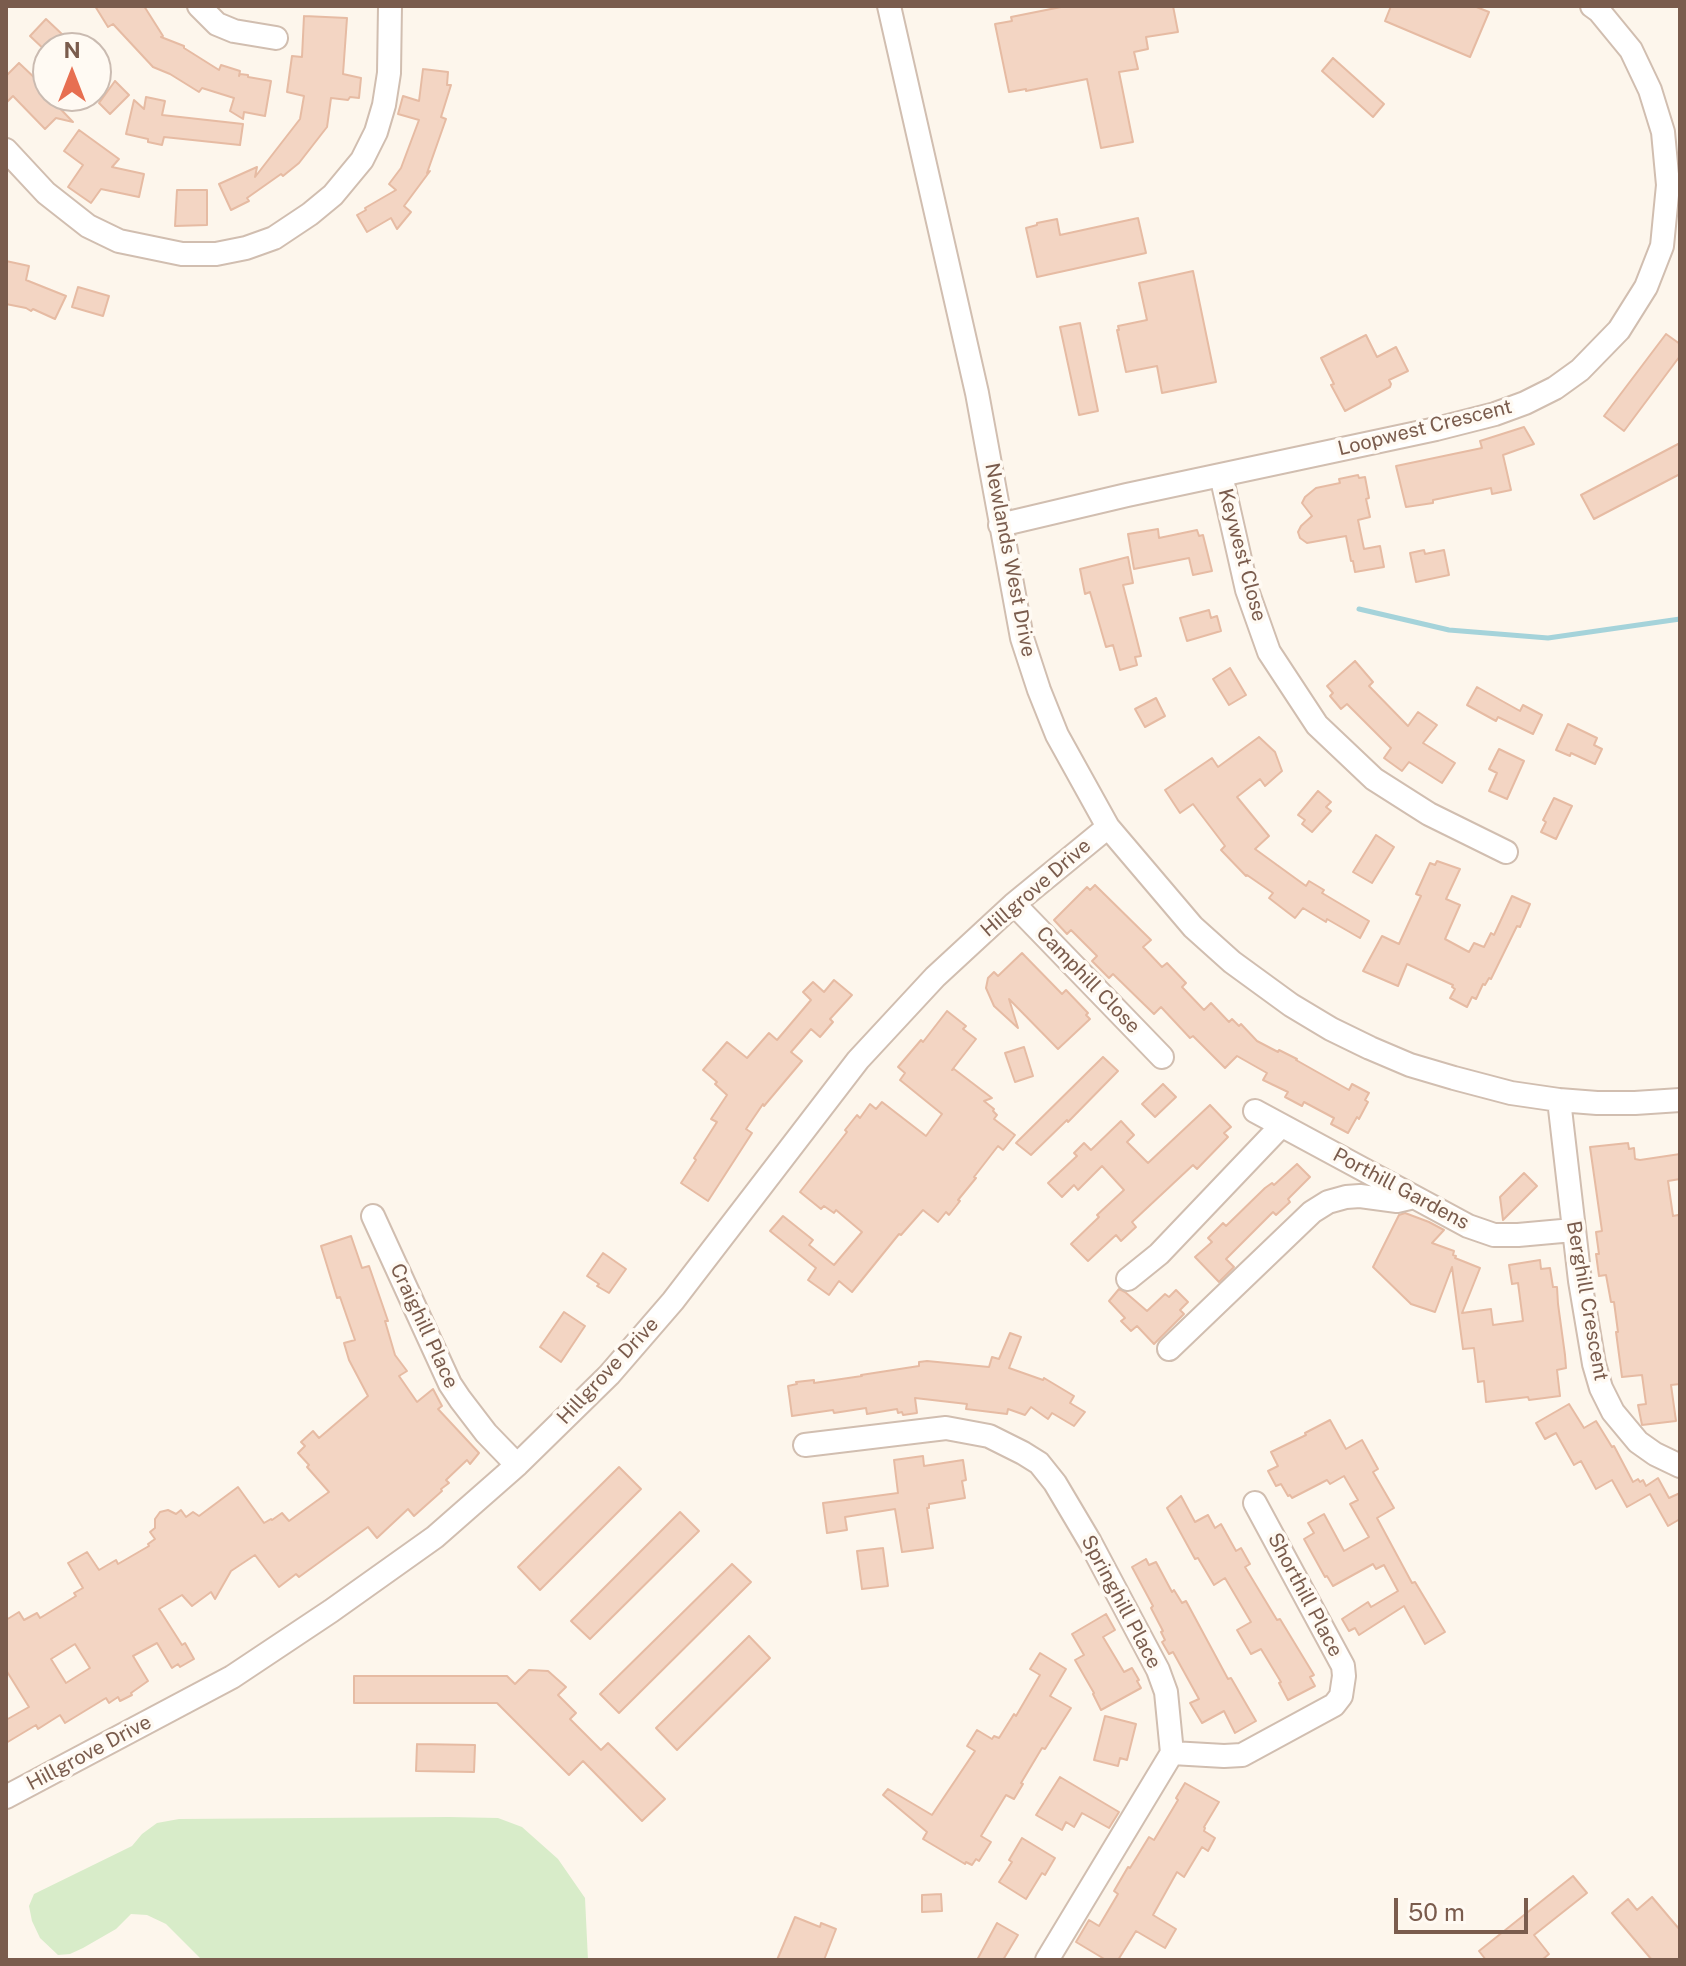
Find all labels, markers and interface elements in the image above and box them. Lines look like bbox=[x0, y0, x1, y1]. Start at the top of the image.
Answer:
north arrow bbox=[32, 32, 112, 112]
text: N bbox=[63, 37, 81, 63]
street label: Loopwest Crescent bbox=[1335, 395, 1515, 461]
street label: Newlands West Drive bbox=[979, 461, 1041, 659]
street label: Keywest Close bbox=[1213, 486, 1271, 624]
street label: Hillgrove Drive bbox=[976, 834, 1096, 942]
street label: Camphill Close bbox=[1031, 922, 1145, 1038]
street label: Porthill Gardens bbox=[1329, 1143, 1473, 1235]
street label: Berghill Crescent bbox=[1561, 1219, 1613, 1383]
street label: Craighill Place bbox=[385, 1260, 463, 1392]
street label: Hillgrove Drive bbox=[552, 1312, 664, 1430]
street label: Shorthill Place bbox=[1262, 1529, 1348, 1661]
street label: Springhill Place bbox=[1076, 1531, 1166, 1673]
street label: Hillgrove Drive bbox=[23, 1710, 155, 1796]
scale bar bbox=[1398, 1882, 1532, 1932]
text: 50 m bbox=[1408, 1898, 1465, 1926]

